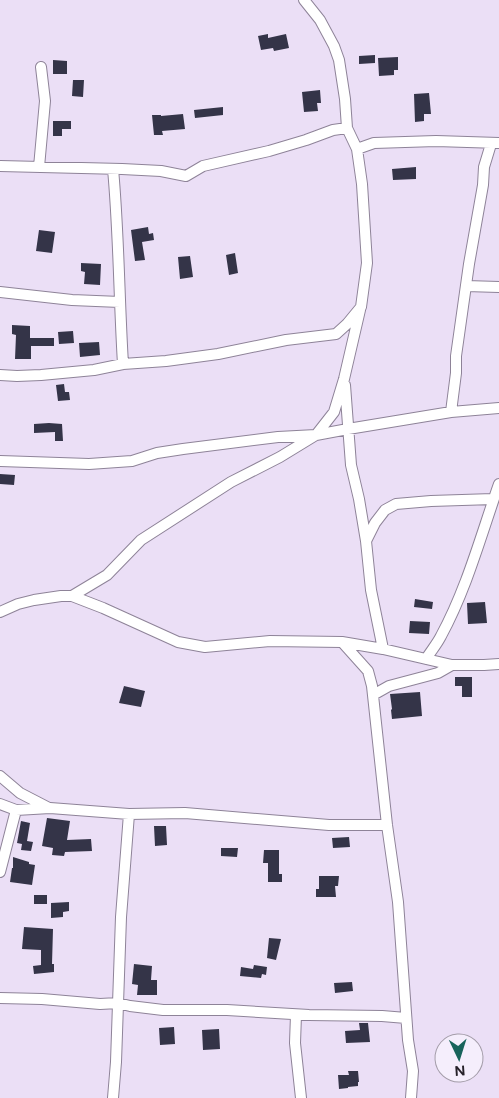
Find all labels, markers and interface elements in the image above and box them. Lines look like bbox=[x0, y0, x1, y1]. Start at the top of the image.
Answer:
north arrow bbox=[434, 1033, 484, 1083]
text: N bbox=[454, 1062, 466, 1079]

